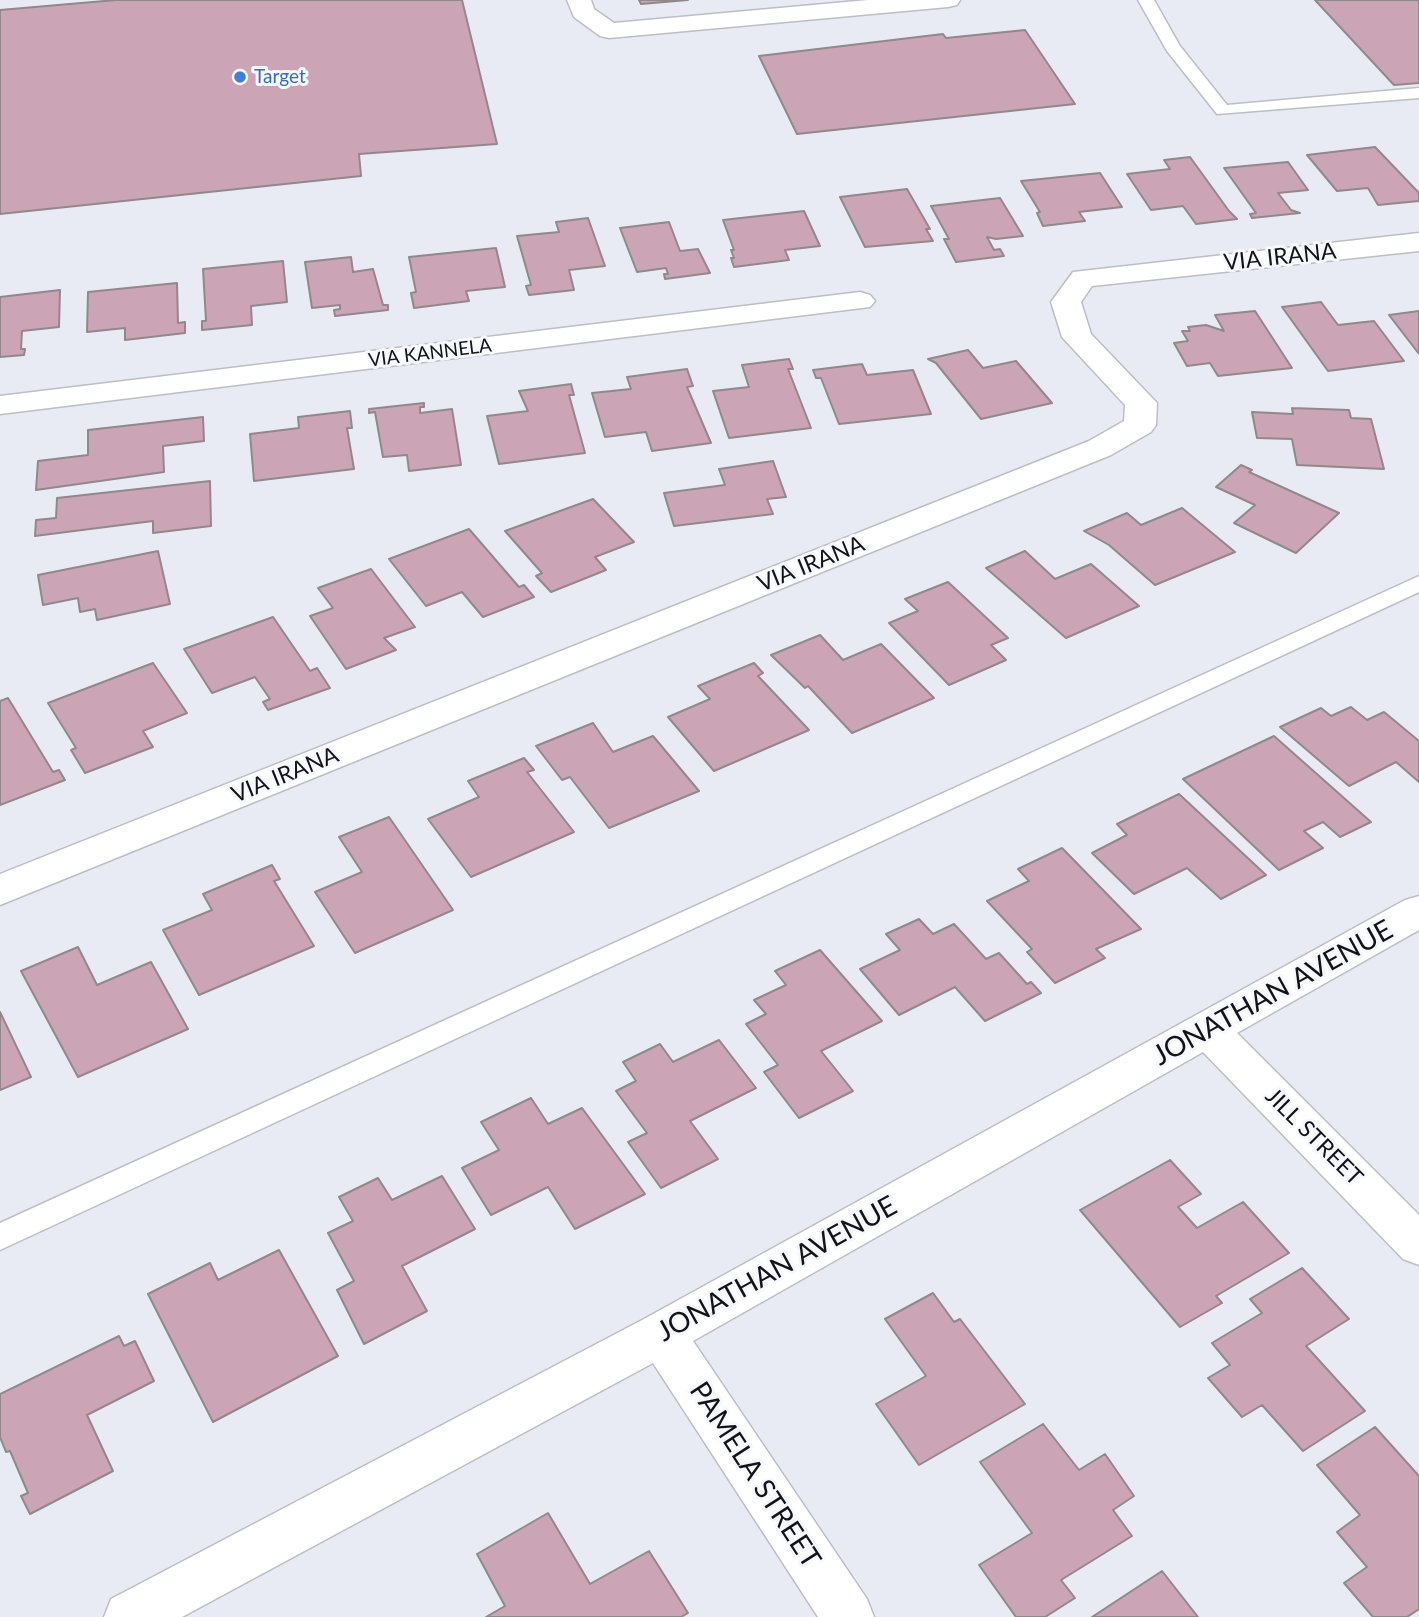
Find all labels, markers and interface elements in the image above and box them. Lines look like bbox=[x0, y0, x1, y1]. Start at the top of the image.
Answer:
place label: Target bbox=[254, 66, 306, 88]
marker: Target bbox=[232, 69, 248, 85]
street label: VIA IRANA bbox=[1222, 237, 1338, 277]
street label: VIA KANNELA bbox=[367, 334, 493, 372]
street label: VIA IRANA bbox=[753, 530, 869, 598]
street label: VIA IRANA bbox=[227, 741, 343, 809]
street label: JONATHAN AVENUE bbox=[1147, 913, 1399, 1073]
street label: JILL STREET bbox=[1260, 1083, 1368, 1191]
street label: JONATHAN AVENUE bbox=[651, 1189, 903, 1349]
street label: PAMELA STREET bbox=[682, 1376, 828, 1574]

